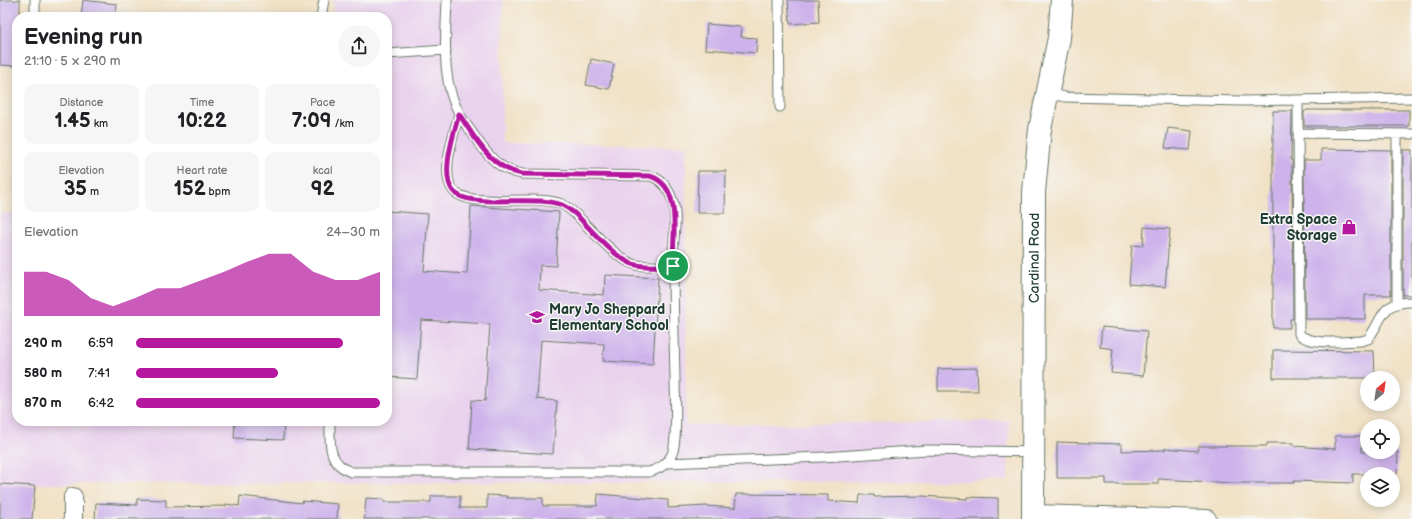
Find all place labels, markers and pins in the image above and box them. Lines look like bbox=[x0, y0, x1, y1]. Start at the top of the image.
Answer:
place label: Extra Space Storage bbox=[1260, 211, 1337, 244]
shop icon: Extra Space Storage bbox=[1340, 218, 1358, 236]
pin bbox=[656, 249, 690, 283]
place label: Mary Jo Sheppard Elementary School bbox=[549, 301, 669, 334]
school or university icon: Mary Jo Sheppard Elementary School bbox=[528, 308, 546, 326]

